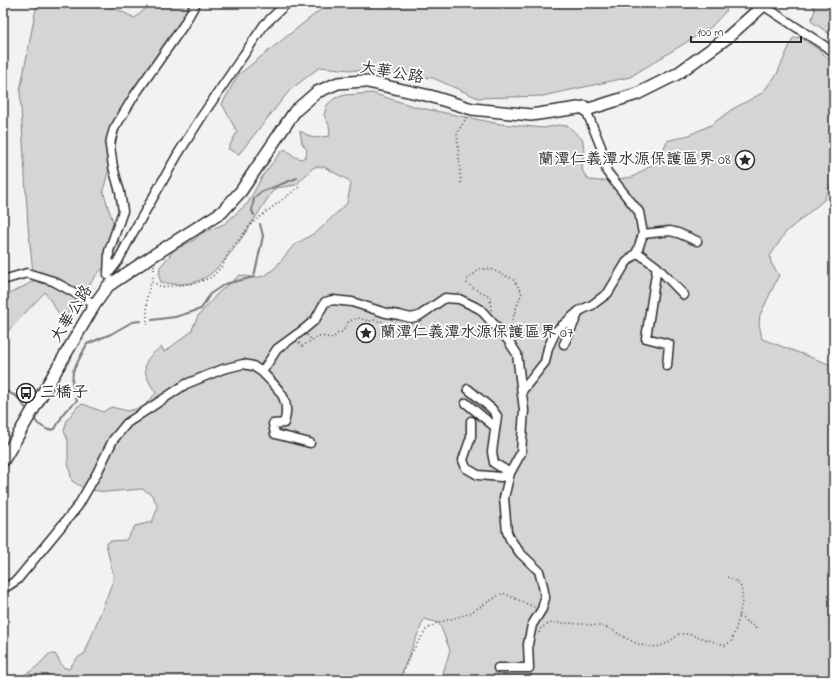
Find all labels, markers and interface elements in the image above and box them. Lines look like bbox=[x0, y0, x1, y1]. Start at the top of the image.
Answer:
scale bar bbox=[691, 18, 801, 44]
text: 100 m bbox=[697, 24, 724, 42]
street label: 大華公路 bbox=[358, 56, 426, 90]
place label: 蘭潭仁義潭水源保護區界 08 bbox=[538, 148, 731, 172]
place icon: 蘭潭仁義潭水源保護區界 08 bbox=[734, 149, 756, 171]
street label: 大華公路 bbox=[45, 280, 99, 348]
place label: 蘭潭仁義潭水源保護區界 07 bbox=[380, 321, 574, 345]
place icon: 蘭潭仁義潭水源保護區界 07 bbox=[355, 322, 377, 344]
place label: 三橋子 bbox=[40, 381, 88, 405]
bus stop icon: 三橋子 bbox=[15, 382, 37, 404]

